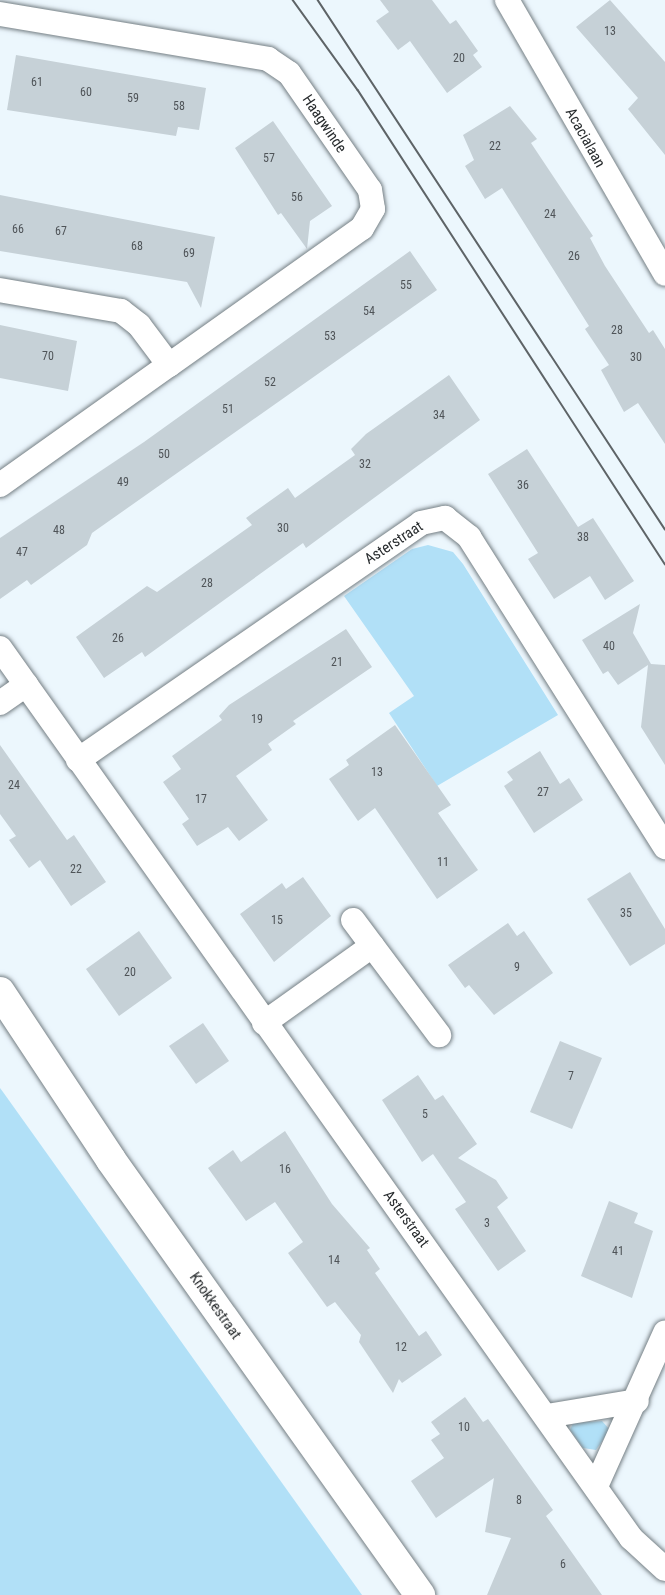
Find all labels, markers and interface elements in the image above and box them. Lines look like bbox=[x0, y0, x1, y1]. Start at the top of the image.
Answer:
house number: 13 bbox=[604, 25, 616, 39]
house number: 20 bbox=[453, 52, 465, 66]
house number: 61 bbox=[31, 76, 43, 90]
house number: 60 bbox=[80, 86, 92, 100]
house number: 59 bbox=[127, 92, 139, 106]
street label: Haagwinde bbox=[298, 92, 350, 156]
house number: 58 bbox=[173, 100, 185, 114]
street label: Acacialaan bbox=[561, 105, 609, 171]
house number: 22 bbox=[489, 140, 501, 154]
house number: 57 bbox=[263, 152, 275, 166]
house number: 56 bbox=[291, 191, 303, 205]
house number: 24 bbox=[544, 208, 556, 222]
house number: 66 bbox=[12, 223, 24, 237]
house number: 67 bbox=[55, 225, 67, 239]
house number: 68 bbox=[131, 240, 143, 254]
house number: 69 bbox=[183, 247, 195, 261]
house number: 26 bbox=[568, 250, 580, 264]
house number: 55 bbox=[400, 279, 412, 293]
house number: 54 bbox=[363, 305, 375, 319]
house number: 28 bbox=[611, 324, 623, 338]
house number: 53 bbox=[324, 330, 336, 344]
house number: 70 bbox=[42, 350, 54, 364]
house number: 30 bbox=[630, 351, 642, 365]
house number: 52 bbox=[264, 376, 276, 390]
house number: 51 bbox=[222, 403, 234, 417]
house number: 34 bbox=[433, 409, 445, 423]
house number: 50 bbox=[158, 448, 170, 462]
house number: 32 bbox=[359, 458, 371, 472]
house number: 49 bbox=[117, 476, 129, 490]
house number: 36 bbox=[517, 479, 529, 493]
street label: Asterstraat bbox=[361, 518, 427, 568]
house number: 30 bbox=[277, 522, 289, 536]
house number: 48 bbox=[53, 524, 65, 538]
house number: 38 bbox=[577, 531, 589, 545]
house number: 47 bbox=[16, 546, 28, 560]
house number: 28 bbox=[201, 577, 213, 591]
house number: 26 bbox=[112, 632, 124, 646]
house number: 40 bbox=[603, 640, 615, 654]
house number: 21 bbox=[331, 656, 343, 670]
house number: 19 bbox=[251, 713, 263, 727]
house number: 13 bbox=[371, 766, 383, 780]
house number: 24 bbox=[8, 779, 20, 793]
house number: 27 bbox=[537, 786, 549, 800]
house number: 17 bbox=[195, 793, 207, 807]
house number: 11 bbox=[437, 856, 449, 870]
house number: 22 bbox=[70, 863, 82, 877]
house number: 35 bbox=[620, 907, 632, 921]
house number: 15 bbox=[271, 914, 283, 928]
house number: 9 bbox=[514, 961, 520, 975]
house number: 20 bbox=[124, 966, 136, 980]
house number: 7 bbox=[568, 1070, 574, 1084]
house number: 5 bbox=[422, 1108, 428, 1122]
house number: 16 bbox=[279, 1163, 291, 1177]
street label: Asterstraat bbox=[379, 1187, 433, 1251]
house number: 3 bbox=[484, 1217, 490, 1231]
house number: 41 bbox=[612, 1245, 624, 1259]
house number: 14 bbox=[328, 1254, 340, 1268]
street label: Knokkestraat bbox=[185, 1269, 245, 1343]
house number: 12 bbox=[395, 1341, 407, 1355]
house number: 10 bbox=[458, 1421, 470, 1435]
house number: 8 bbox=[516, 1494, 522, 1508]
house number: 6 bbox=[560, 1558, 566, 1572]

